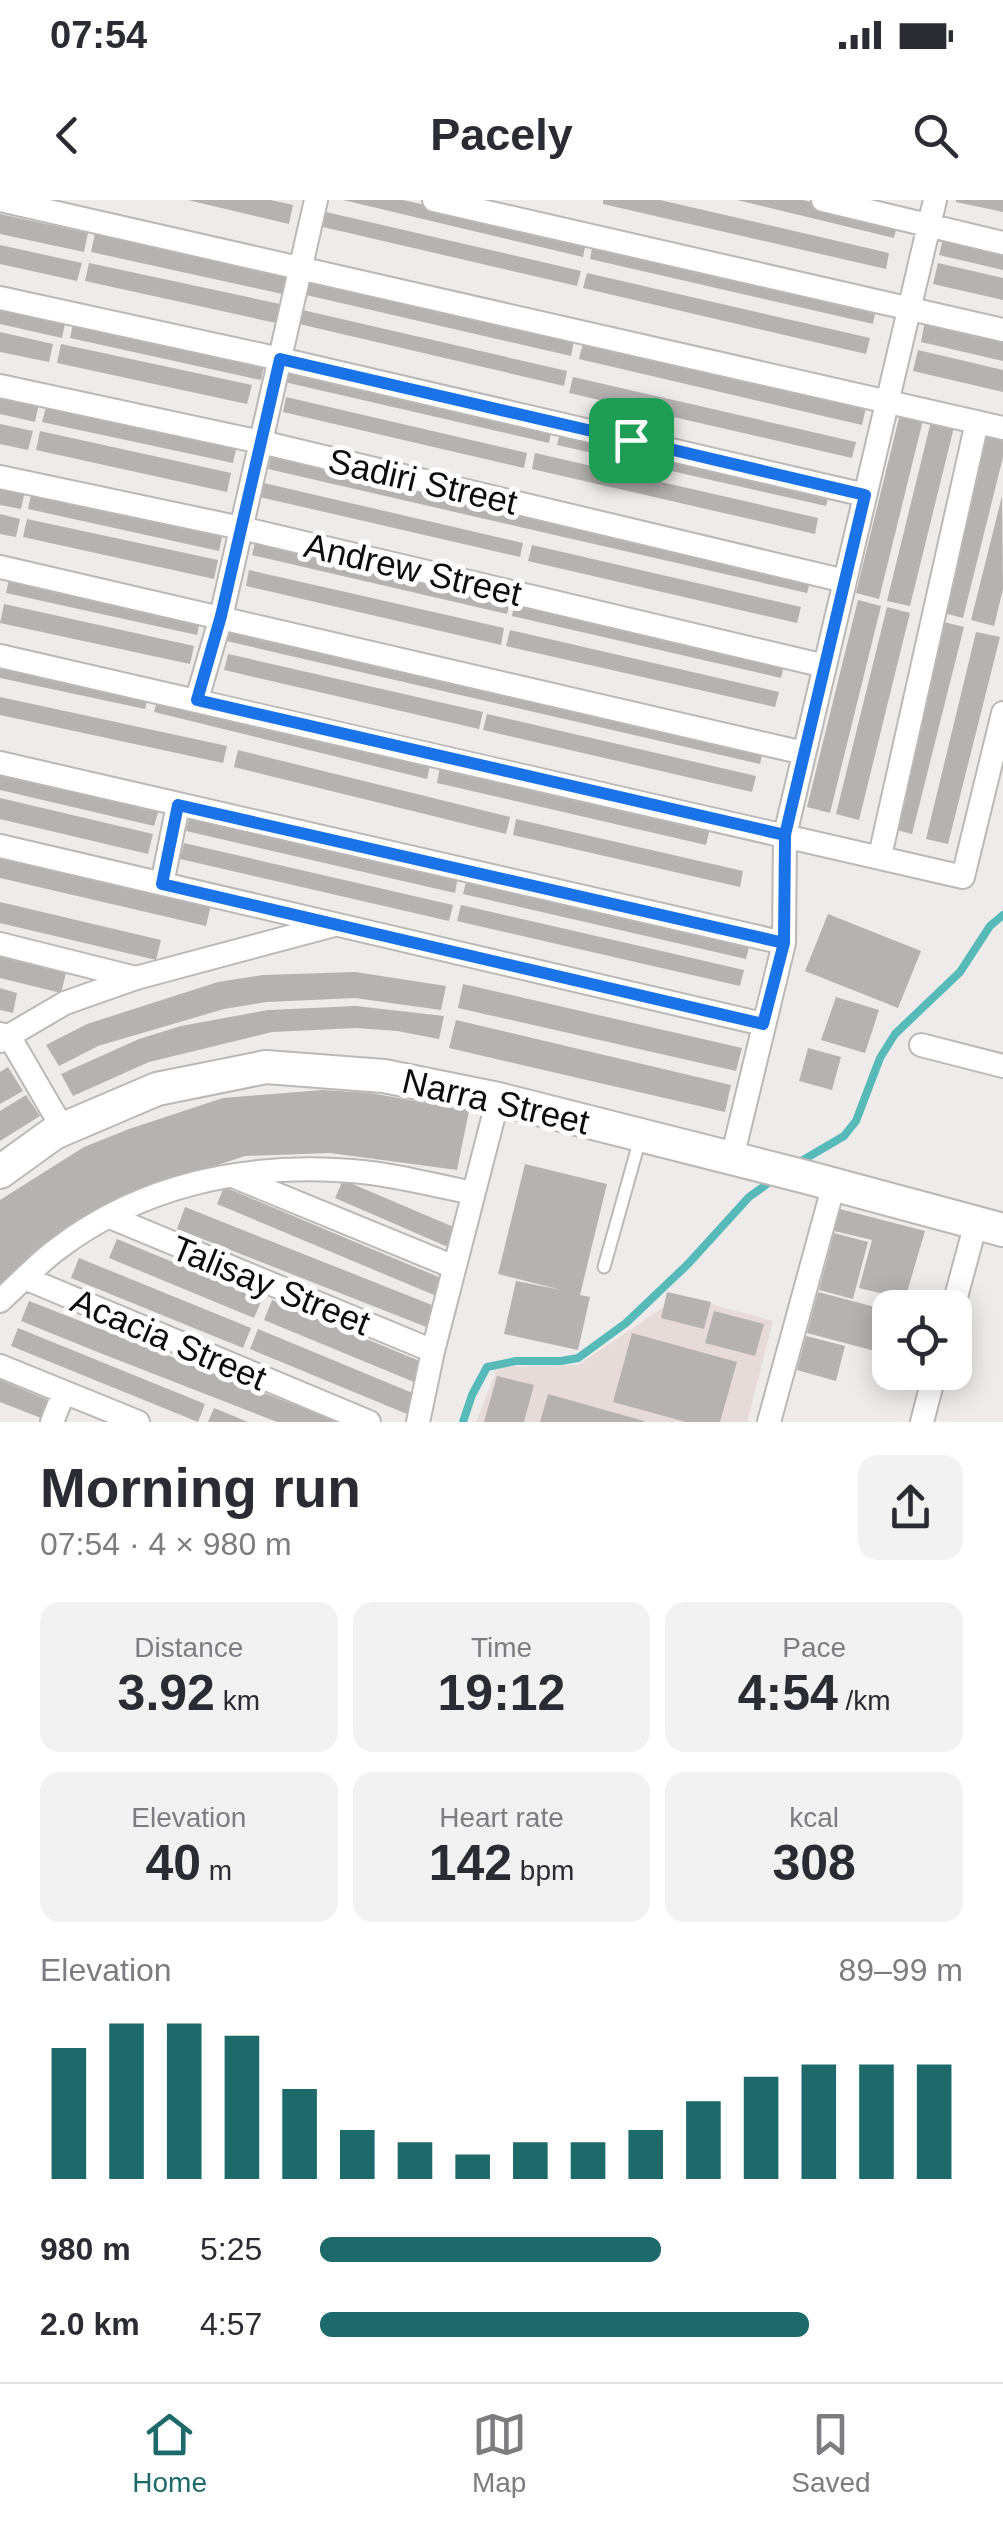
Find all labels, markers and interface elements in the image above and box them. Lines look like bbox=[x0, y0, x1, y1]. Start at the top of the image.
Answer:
text: 07:54 bbox=[50, 14, 147, 56]
icon: back bbox=[40, 108, 95, 163]
icon: search bbox=[908, 108, 963, 163]
text: Pacely bbox=[430, 109, 573, 160]
pin bbox=[589, 398, 674, 483]
icon: arrive bbox=[604, 413, 659, 468]
street label: Sadiri Street bbox=[325, 440, 521, 522]
street label: Andrew Street bbox=[301, 525, 526, 613]
street label: Narra Street bbox=[399, 1061, 594, 1142]
street label: Talisay Street bbox=[166, 1228, 376, 1343]
street label: Acacia Street bbox=[66, 1280, 273, 1398]
map controls bbox=[872, 1290, 972, 1390]
button: locate bbox=[872, 1290, 972, 1390]
button: share bbox=[858, 1455, 963, 1560]
text: Morning run bbox=[40, 1457, 361, 1519]
text: 07:54 · 4 × 980 m bbox=[40, 1526, 292, 1562]
text: Distance bbox=[134, 1632, 243, 1663]
text: Time bbox=[471, 1632, 532, 1663]
text: Pace bbox=[782, 1632, 846, 1663]
text: 3.92 bbox=[118, 1665, 215, 1721]
text: 19:12 bbox=[438, 1665, 565, 1721]
text: 4:54 bbox=[738, 1665, 838, 1721]
text: km bbox=[215, 1685, 260, 1716]
text: /km bbox=[838, 1685, 891, 1716]
text: Elevation bbox=[131, 1802, 246, 1833]
text: Heart rate bbox=[439, 1802, 564, 1833]
text: kcal bbox=[789, 1802, 839, 1833]
text: 40 bbox=[145, 1835, 201, 1891]
text: 142 bbox=[429, 1835, 512, 1891]
text: 308 bbox=[772, 1835, 856, 1891]
text: m bbox=[201, 1855, 232, 1886]
text: bpm bbox=[512, 1855, 574, 1886]
text: Elevation bbox=[40, 1952, 172, 1988]
text: 89–99 m bbox=[838, 1952, 963, 1988]
text: 980 m bbox=[40, 2231, 131, 2267]
text: 5:25 bbox=[200, 2231, 262, 2267]
text: 2.0 km bbox=[40, 2306, 140, 2342]
text: 4:57 bbox=[200, 2306, 262, 2342]
tab: Home bbox=[132, 2407, 207, 2499]
tab: Map bbox=[472, 2407, 527, 2499]
tab: Saved bbox=[791, 2407, 871, 2499]

